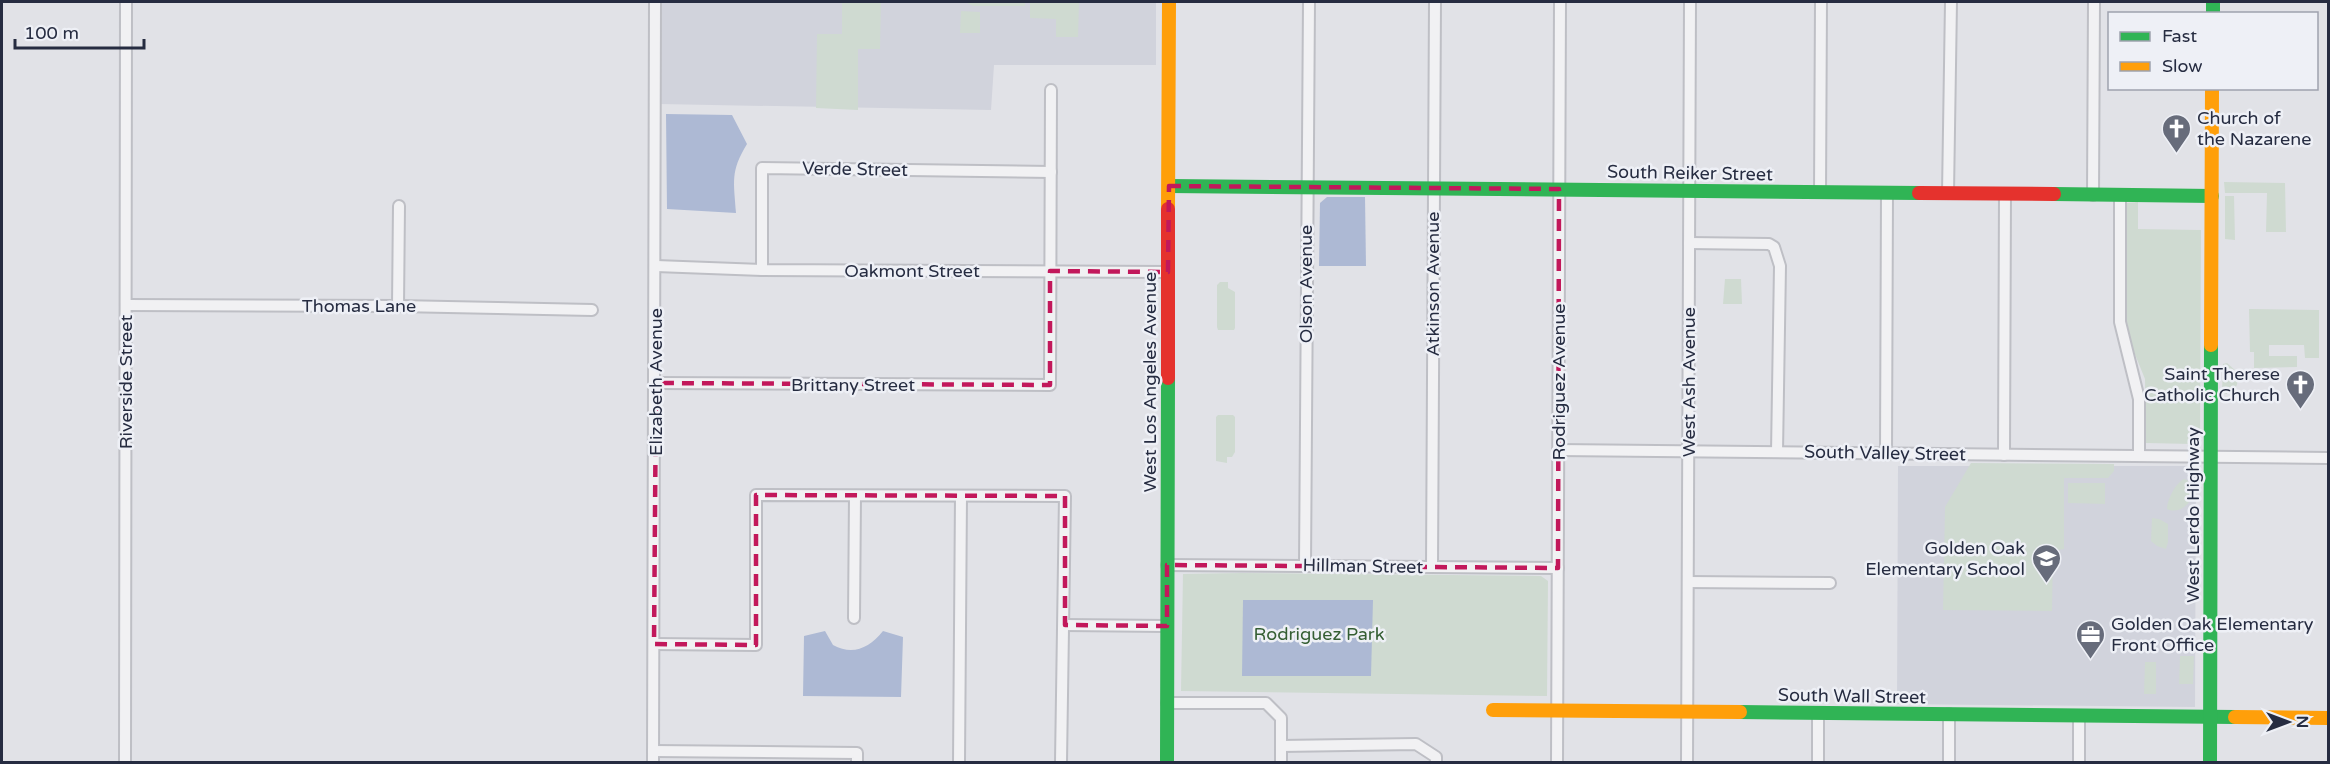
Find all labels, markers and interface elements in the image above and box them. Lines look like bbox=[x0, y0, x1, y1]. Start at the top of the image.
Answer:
scale bar bbox=[15, 12, 144, 50]
legend bbox=[2108, 12, 2318, 90]
text: 100 m bbox=[24, 22, 79, 44]
text: Fast bbox=[2162, 25, 2197, 47]
text: Slow bbox=[2162, 55, 2203, 77]
place label: Church of the Nazarene bbox=[2197, 107, 2311, 150]
church icon: Church of the Nazarene bbox=[2160, 112, 2192, 154]
street label: Verde Street bbox=[802, 157, 908, 181]
street label: South Reiker Street bbox=[1607, 161, 1773, 185]
street label: Atkinson Avenue bbox=[1422, 212, 1444, 356]
street label: Olson Avenue bbox=[1295, 225, 1317, 343]
street label: Oakmont Street bbox=[844, 260, 980, 282]
street label: West Los Angeles Avenue bbox=[1139, 272, 1161, 492]
street label: Thomas Lane bbox=[302, 295, 416, 317]
street label: Rodriguez Avenue bbox=[1548, 303, 1570, 461]
street label: West Ash Avenue bbox=[1678, 307, 1700, 457]
street label: Elizabeth Avenue bbox=[645, 308, 667, 456]
street label: Riverside Street bbox=[115, 315, 137, 449]
place label: Saint Therese Catholic Church bbox=[2144, 363, 2280, 406]
church icon: Saint Therese Catholic Church bbox=[2285, 368, 2317, 410]
street label: Brittany Street bbox=[791, 374, 915, 396]
street label: West Lerdo Highway bbox=[2182, 427, 2204, 603]
street label: South Valley Street bbox=[1804, 441, 1966, 465]
place label: Golden Oak Elementary School bbox=[1865, 537, 2025, 580]
school or university icon: Golden Oak Elementary School bbox=[2030, 542, 2062, 584]
street label: Hillman Street bbox=[1303, 554, 1424, 578]
place label: Golden Oak Elementary Front Office bbox=[2111, 613, 2314, 656]
office icon: Golden Oak Elementary Front Office bbox=[2074, 618, 2106, 660]
park label: Rodriguez Park bbox=[1253, 623, 1385, 645]
street label: South Wall Street bbox=[1778, 684, 1926, 708]
north arrow bbox=[2258, 692, 2318, 752]
text: N bbox=[2292, 716, 2312, 728]

